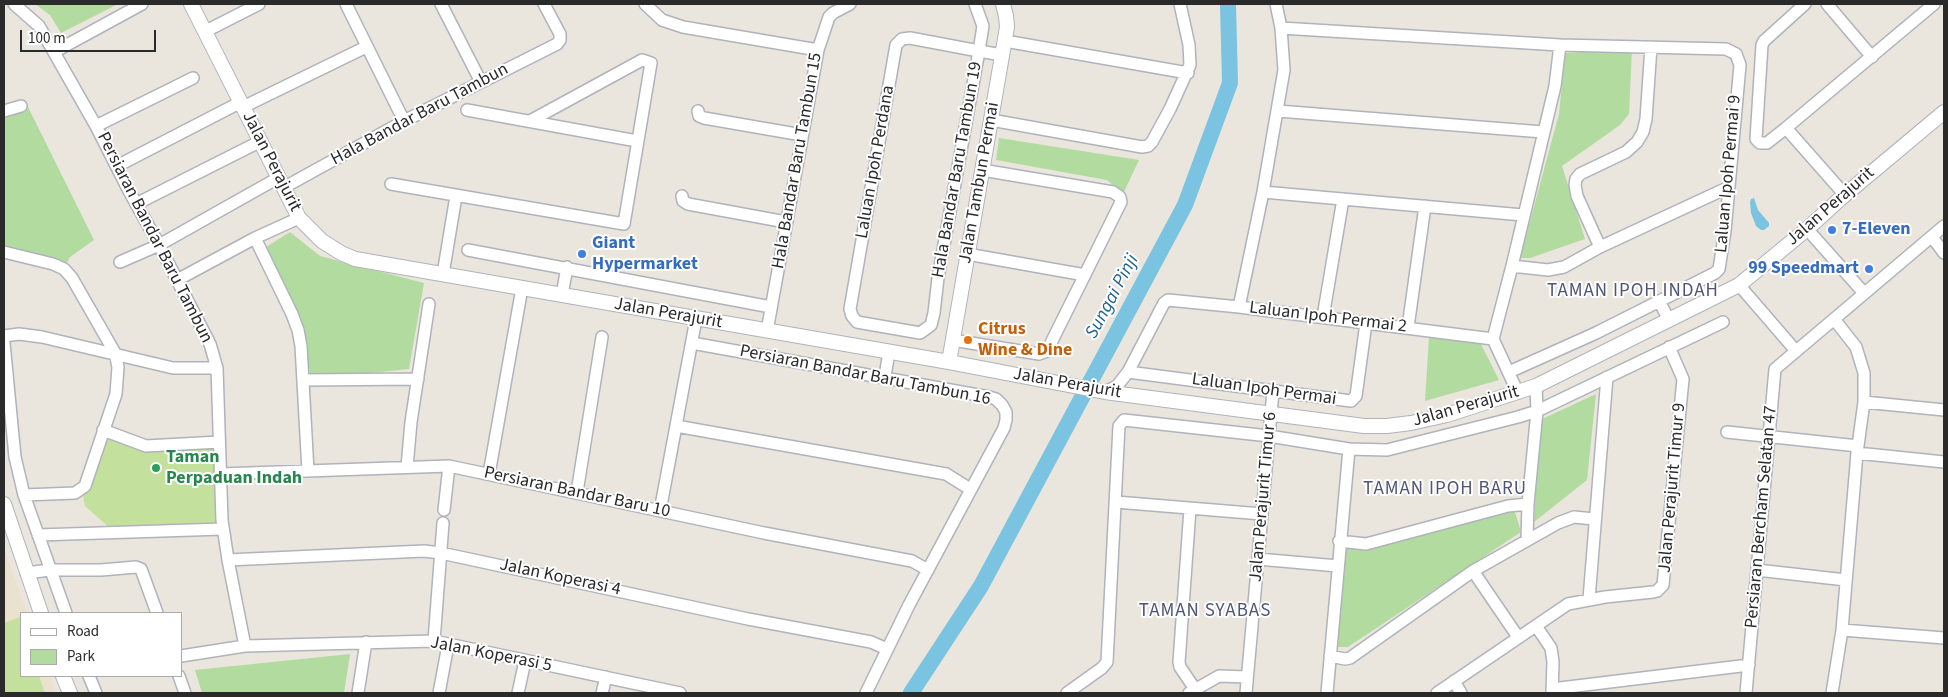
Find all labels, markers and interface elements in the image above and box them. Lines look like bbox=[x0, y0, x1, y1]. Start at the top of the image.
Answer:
scale bar bbox=[22, 20, 159, 52]
text: 100 m bbox=[28, 28, 66, 49]
street label: Hala Bandar Baru Tambun 15 bbox=[768, 51, 828, 271]
street label: Hala Bandar Baru Tambun bbox=[328, 59, 512, 171]
street label: Hala Bandar Baru Tambun 19 bbox=[928, 60, 988, 280]
street label: Laluan Ipoh Perdana bbox=[852, 84, 900, 240]
street label: Laluan Ipoh Permai 9 bbox=[1711, 94, 1747, 254]
street label: Jalan Tambun Permai bbox=[955, 101, 1005, 265]
street label: Jalan Perajurit bbox=[237, 108, 305, 216]
street label: Persiaran Bandar Baru Tambun bbox=[91, 129, 217, 347]
street label: Jalan Perajurit bbox=[1783, 163, 1879, 251]
place label: 7-Eleven bbox=[1842, 219, 1911, 241]
marker: 7-Eleven bbox=[1826, 224, 1838, 236]
place label: Giant Hypermarket bbox=[592, 233, 698, 276]
marker: Giant Hypermarket bbox=[576, 248, 588, 260]
water label: Sungai Pinji bbox=[1081, 251, 1145, 343]
place label: 99 Speedmart bbox=[1748, 258, 1859, 280]
marker: 99 Speedmart bbox=[1863, 263, 1875, 275]
district label: TAMAN IPOH INDAH bbox=[1545, 281, 1721, 303]
street label: Jalan Perajurit bbox=[612, 294, 724, 334]
street label: Laluan Ipoh Permai 2 bbox=[1248, 298, 1408, 338]
place label: Citrus Wine & Dine bbox=[978, 319, 1072, 362]
marker: Citrus Wine & Dine bbox=[962, 334, 974, 346]
street label: Persiaran Bandar Baru Tambun 16 bbox=[738, 341, 992, 411]
street label: Jalan Perajurit bbox=[1011, 364, 1123, 404]
street label: Laluan Ipoh Permai bbox=[1190, 369, 1338, 411]
street label: Jalan Perajurit bbox=[1410, 382, 1522, 432]
street label: Jalan Perajurit Timur 9 bbox=[1655, 402, 1691, 574]
street label: Persiaran Bercham Selatan 47 bbox=[1742, 405, 1782, 629]
street label: Jalan Perajurit Timur 6 bbox=[1246, 411, 1282, 583]
place label: Taman Perpaduan Indah bbox=[166, 447, 302, 489]
marker: Taman Perpaduan Indah bbox=[150, 462, 162, 474]
street label: Persiaran Bandar Baru 10 bbox=[482, 463, 672, 523]
district label: TAMAN IPOH BARU bbox=[1361, 479, 1529, 501]
street label: Jalan Koperasi 4 bbox=[498, 555, 622, 601]
district label: TAMAN SYABAS bbox=[1137, 601, 1273, 623]
legend bbox=[20, 612, 182, 677]
text: Road bbox=[67, 621, 99, 642]
street label: Jalan Koperasi 5 bbox=[428, 633, 554, 677]
text: Park bbox=[67, 646, 95, 667]

